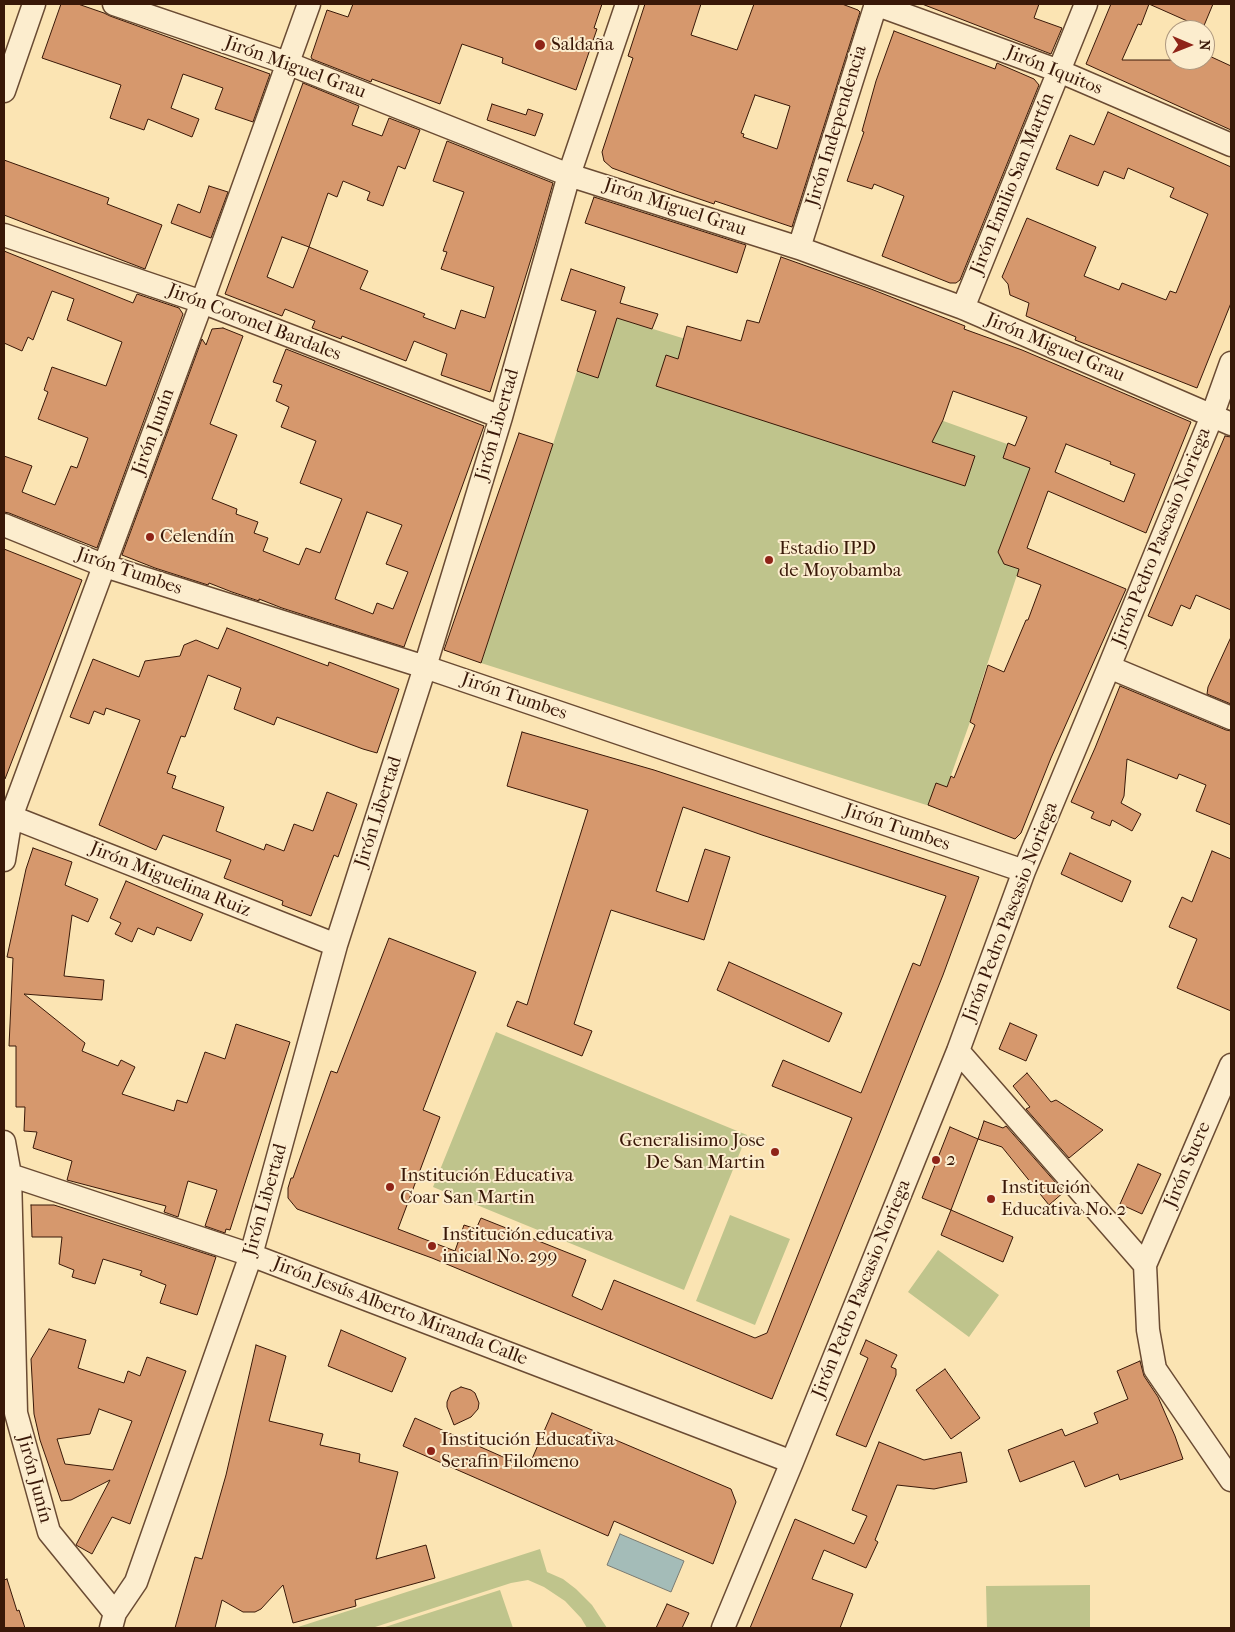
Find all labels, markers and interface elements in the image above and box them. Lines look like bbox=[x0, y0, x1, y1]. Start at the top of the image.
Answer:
north arrow bbox=[1165, 20, 1215, 70]
street label: Jirón Miguel Grau bbox=[221, 32, 369, 104]
place label: Saldaña bbox=[551, 34, 614, 56]
marker: Saldaña bbox=[533, 38, 547, 52]
text: N bbox=[1196, 40, 1213, 51]
street label: Jirón Iquitos bbox=[1003, 41, 1105, 101]
street label: Jirón Independencia bbox=[802, 43, 872, 209]
street label: Jirón Emilio San Martín bbox=[966, 90, 1060, 278]
street label: Jirón Miguel Grau bbox=[601, 174, 749, 242]
street label: Jirón Coronel Bardales bbox=[164, 279, 344, 367]
street label: Jirón Miguel Grau bbox=[982, 308, 1128, 388]
street label: Jirón Libertad bbox=[471, 366, 525, 484]
street label: Jirón Junín bbox=[128, 386, 180, 478]
street label: Jirón Pedro Pascasio Noriega bbox=[1108, 425, 1216, 649]
place label: Celendín bbox=[160, 526, 235, 548]
marker: Celendín bbox=[144, 531, 156, 543]
place label: Estadio IPD de Moyobamba bbox=[779, 538, 902, 582]
street label: Jirón Tumbes bbox=[73, 543, 185, 601]
marker: Estadio IPD de Moyobamba bbox=[763, 554, 775, 566]
street label: Jirón Tumbes bbox=[458, 668, 570, 726]
street label: Jirón Libertad bbox=[350, 754, 408, 870]
street label: Jirón Tumbes bbox=[841, 799, 953, 857]
street label: Jirón Pedro Pascasio Noriega bbox=[959, 799, 1063, 1025]
street label: Jirón Miguelina Ruiz bbox=[86, 837, 254, 923]
street label: Jirón Sucre bbox=[1160, 1119, 1216, 1211]
place label: Generalisimo Jose De San Martin bbox=[619, 1130, 765, 1174]
street label: Jirón Libertad bbox=[239, 1141, 293, 1259]
marker: Generalisimo Jose De San Martin bbox=[769, 1146, 781, 1158]
place label: 2 bbox=[946, 1149, 956, 1171]
marker: 2 bbox=[930, 1154, 942, 1166]
place label: Institución Educativa Coar San Martin bbox=[400, 1165, 574, 1209]
street label: Jirón Pedro Pascasio Noriega bbox=[808, 1177, 916, 1401]
place label: Institución Educativa No. 2 bbox=[1001, 1177, 1126, 1221]
marker: Institución Educativa Coar San Martin bbox=[384, 1181, 396, 1193]
marker: Institución Educativa No. 2 bbox=[985, 1193, 997, 1205]
place label: Institución educativa inicial No. 299 bbox=[442, 1224, 613, 1268]
marker: Institución educativa inicial No. 299 bbox=[426, 1240, 438, 1252]
street label: Jirón Jesús Alberto Miranda Calle bbox=[269, 1253, 531, 1371]
place label: Institución Educativa Serafin Filomeno bbox=[441, 1429, 615, 1473]
street label: Jirón Junín bbox=[11, 1432, 57, 1526]
marker: Institución Educativa Serafin Filomeno bbox=[425, 1445, 437, 1457]

